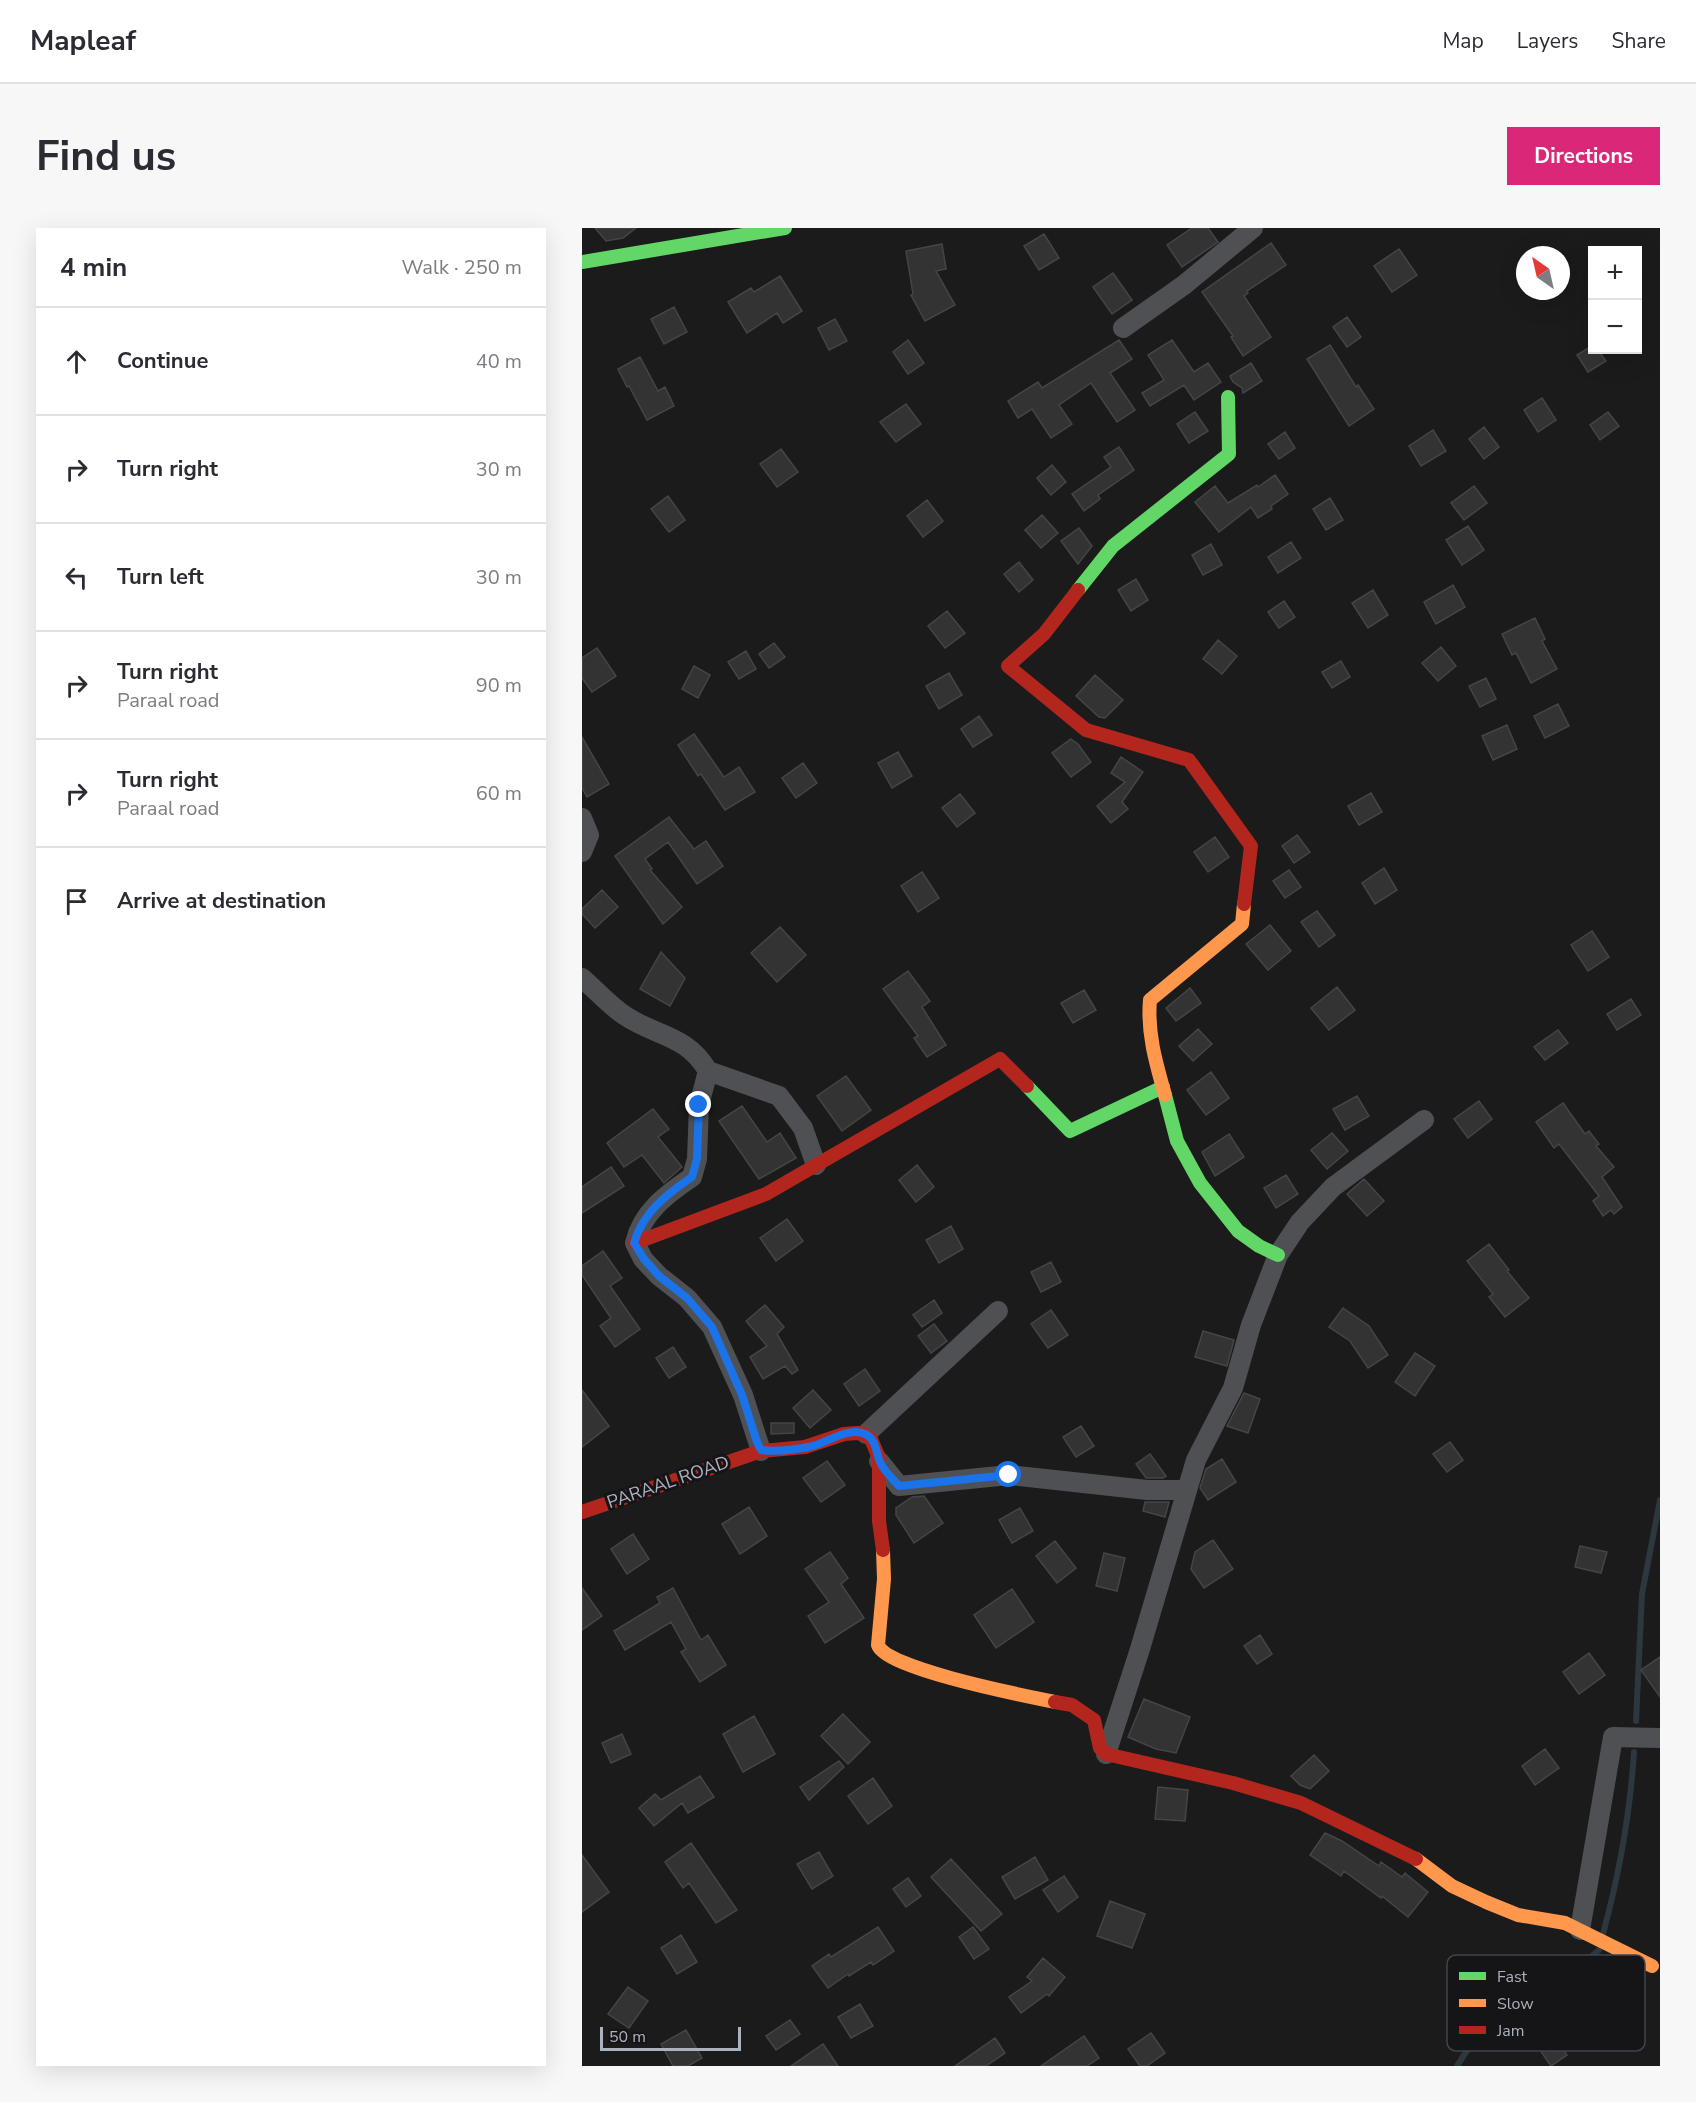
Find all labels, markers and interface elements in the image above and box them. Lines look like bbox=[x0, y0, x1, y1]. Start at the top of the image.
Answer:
text: Mapleaf bbox=[30, 22, 136, 60]
text: Map bbox=[1442, 27, 1484, 55]
text: Layers bbox=[1517, 27, 1578, 55]
text: Share bbox=[1611, 27, 1666, 55]
button: Directions bbox=[1507, 127, 1660, 185]
text: Find us bbox=[36, 128, 176, 185]
north arrow bbox=[1516, 246, 1570, 300]
map controls bbox=[1588, 246, 1642, 354]
button: + bbox=[1588, 246, 1642, 300]
text: 4 min bbox=[60, 250, 127, 285]
text: Walk · 250 m bbox=[402, 254, 522, 281]
button: − bbox=[1588, 300, 1642, 354]
icon: ahead bbox=[60, 345, 93, 378]
text: Continue bbox=[117, 346, 208, 376]
text: 40 m bbox=[476, 348, 522, 375]
icon: right bbox=[60, 453, 93, 486]
text: Turn right bbox=[117, 454, 218, 484]
text: 30 m bbox=[476, 456, 522, 483]
icon: left bbox=[60, 561, 93, 594]
text: Turn left bbox=[117, 562, 204, 592]
text: 30 m bbox=[476, 564, 522, 591]
text: Turn right bbox=[117, 657, 218, 687]
icon: right bbox=[60, 669, 93, 702]
text: 90 m bbox=[476, 672, 522, 699]
text: Paraal road bbox=[117, 687, 220, 714]
text: Turn right bbox=[117, 765, 218, 795]
icon: right bbox=[60, 777, 93, 810]
text: 60 m bbox=[476, 780, 522, 807]
text: Paraal road bbox=[117, 795, 220, 822]
icon: arrive bbox=[60, 885, 93, 918]
text: Arrive at destination bbox=[117, 886, 326, 916]
route end bbox=[685, 1091, 711, 1117]
street label: PARAAL ROAD bbox=[604, 1450, 732, 1514]
route start bbox=[995, 1461, 1021, 1487]
legend bbox=[1447, 1955, 1645, 2051]
text: Fast bbox=[1497, 1966, 1528, 1988]
text: Slow bbox=[1497, 1993, 1534, 2015]
text: Jam bbox=[1496, 2020, 1524, 2042]
scale bar bbox=[600, 2024, 741, 2052]
text: 50 m bbox=[609, 2026, 646, 2048]

